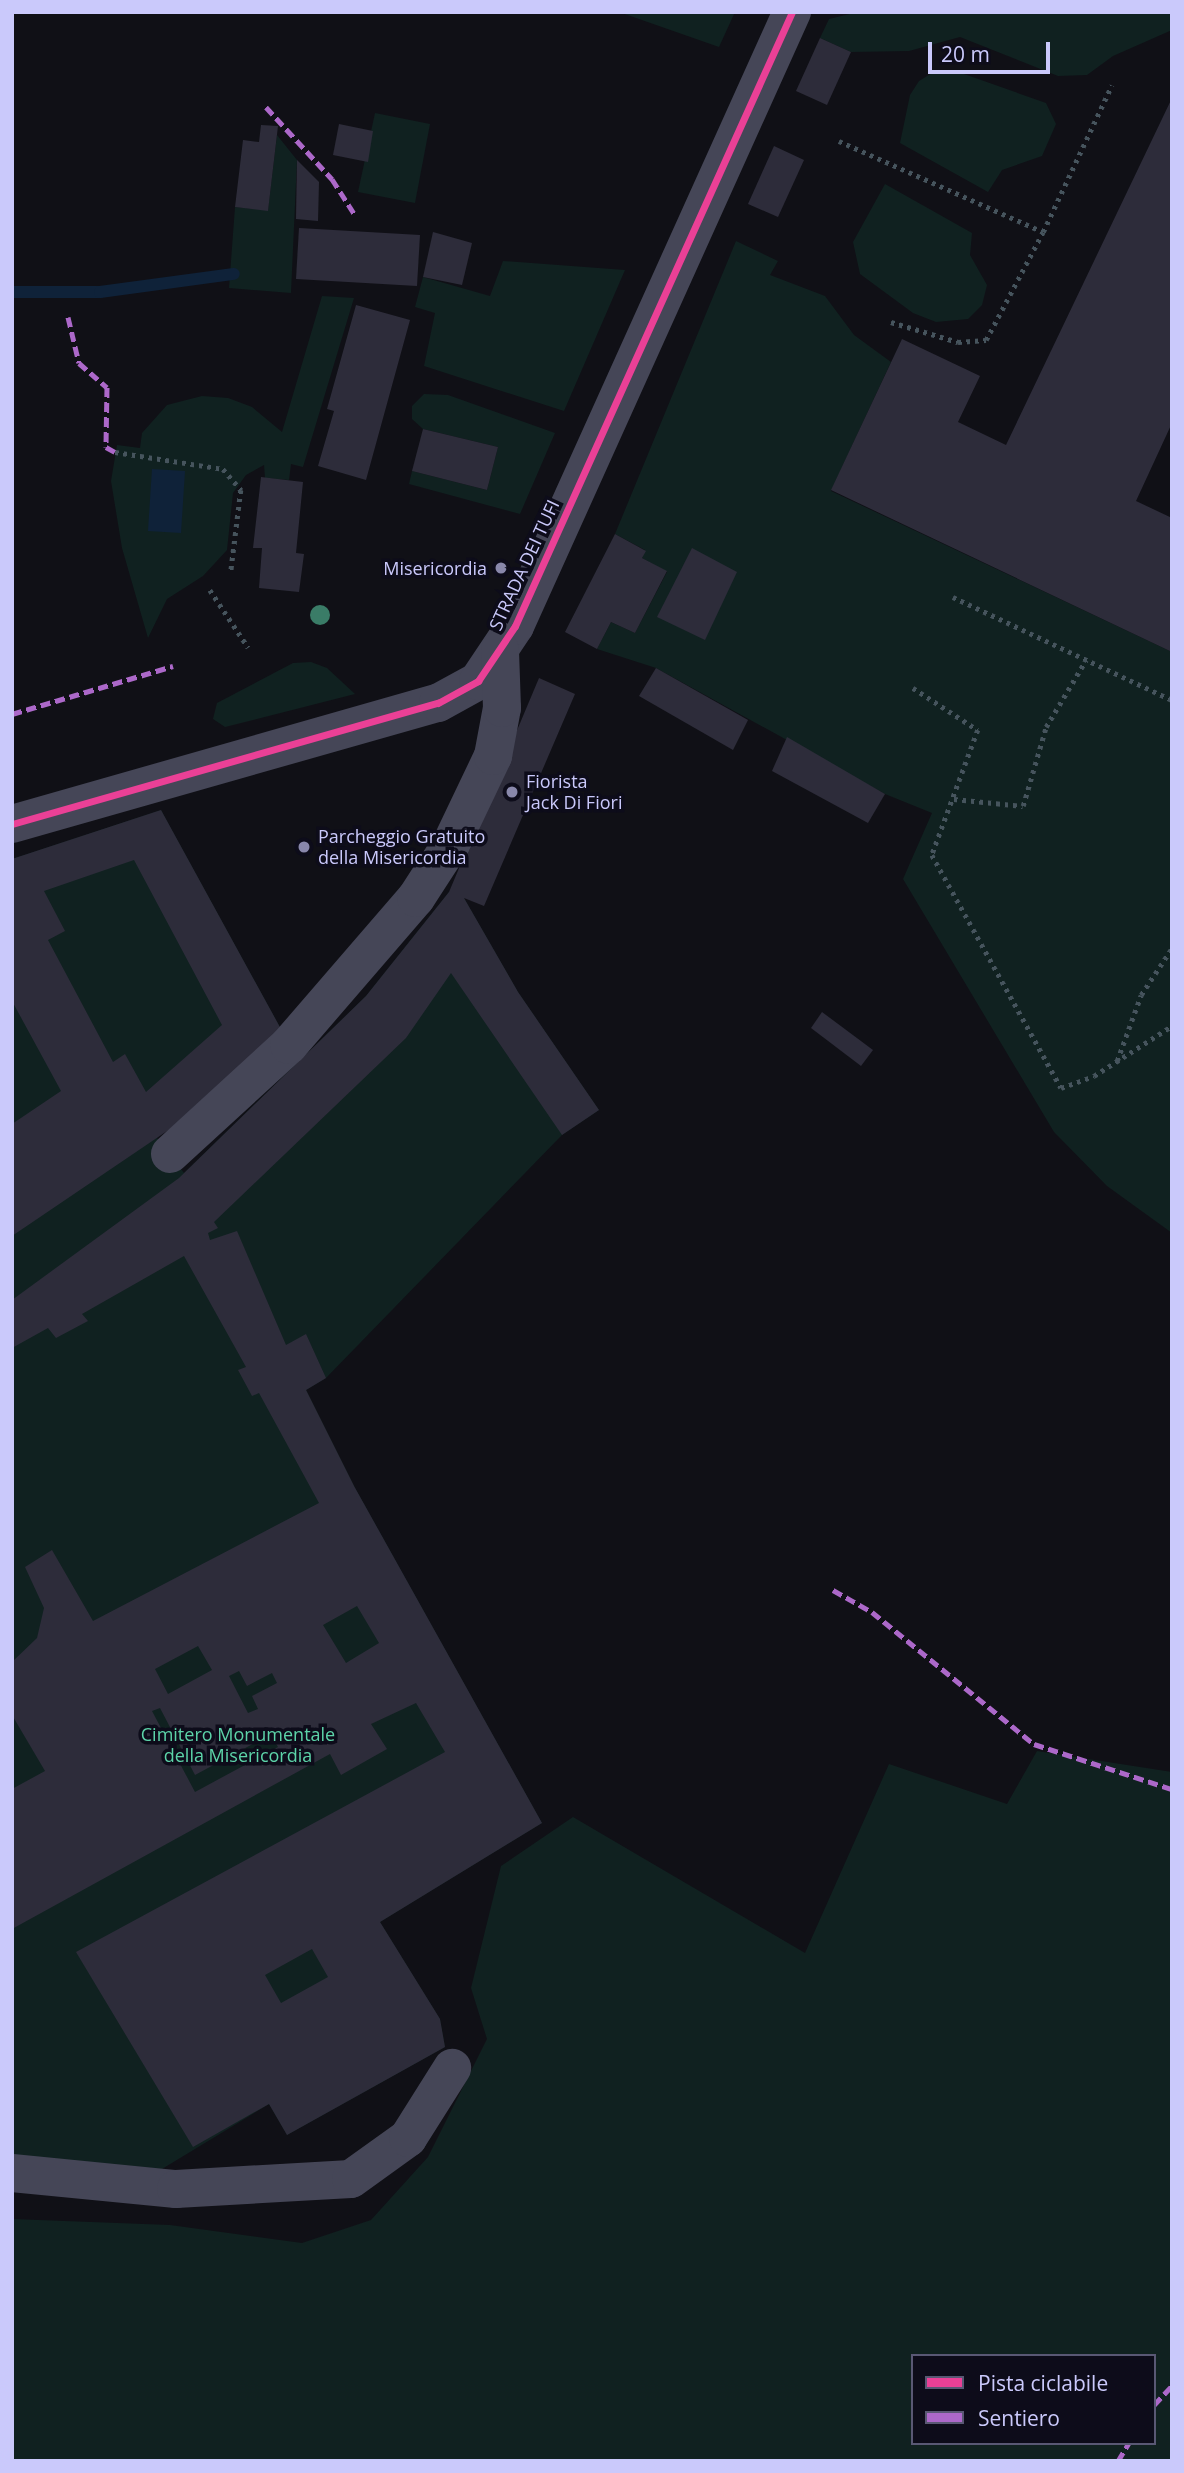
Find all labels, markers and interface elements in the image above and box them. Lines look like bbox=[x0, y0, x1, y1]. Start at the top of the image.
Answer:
scale bar bbox=[932, 28, 1054, 72]
text: 20 m bbox=[941, 40, 990, 68]
street label: STRADA DEI TUFI bbox=[484, 496, 564, 634]
place label: Misericordia bbox=[383, 557, 487, 579]
marker: Misericordia bbox=[493, 560, 509, 576]
place label: Fiorista Jack Di Fiori bbox=[526, 771, 622, 814]
marker: Fiorista Jack Di Fiori bbox=[504, 784, 520, 800]
place label: Parcheggio Gratuito della Misericordia bbox=[318, 826, 485, 868]
marker: Parcheggio Gratuito della Misericordia bbox=[296, 839, 312, 855]
park label: Cimitero Monumentale della Misericordia bbox=[141, 1724, 335, 1766]
legend bbox=[911, 2354, 1156, 2445]
text: Pista ciclabile bbox=[978, 2369, 1108, 2397]
text: Sentiero bbox=[978, 2404, 1060, 2432]

